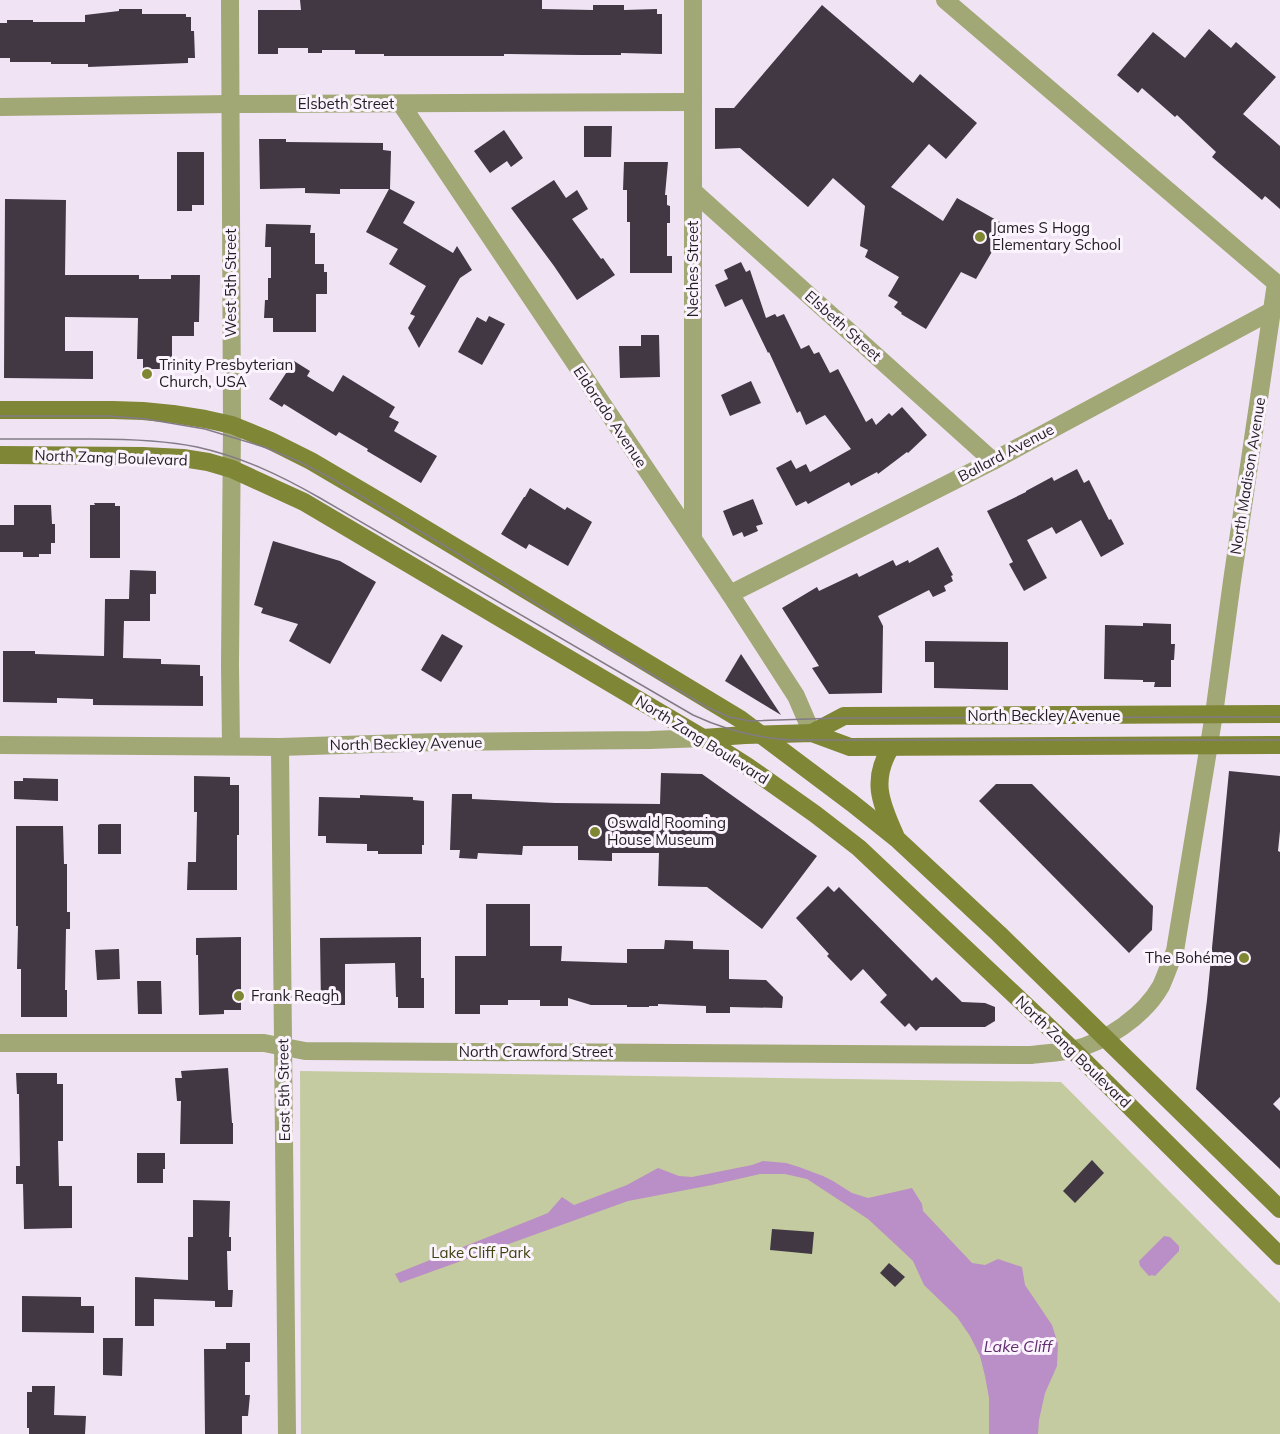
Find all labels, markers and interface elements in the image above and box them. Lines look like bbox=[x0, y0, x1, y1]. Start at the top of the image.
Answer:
street label: Elsbeth Street bbox=[298, 94, 394, 113]
place label: James S Hogg Elementary School bbox=[992, 218, 1121, 254]
street label: Neches Street bbox=[683, 221, 702, 317]
street label: West 5th Street bbox=[221, 229, 240, 337]
marker: James S Hogg Elementary School bbox=[973, 230, 987, 244]
street label: Elsbeth Street bbox=[801, 286, 886, 365]
place label: Trinity Presbyterian Church, USA bbox=[159, 355, 293, 391]
street label: Eldorado Avenue bbox=[570, 362, 651, 471]
marker: Trinity Presbyterian Church, USA bbox=[140, 367, 154, 381]
street label: North Madison Avenue bbox=[1226, 396, 1269, 556]
street label: Ballard Avenue bbox=[955, 419, 1057, 486]
street label: North Zang Boulevard bbox=[34, 445, 188, 470]
street label: North Zang Boulevard bbox=[632, 691, 772, 788]
street label: North Beckley Avenue bbox=[968, 706, 1120, 725]
street label: North Beckley Avenue bbox=[329, 733, 483, 754]
place label: Oswald Rooming House Museum bbox=[607, 813, 726, 849]
marker: Oswald Rooming House Museum bbox=[588, 825, 602, 839]
place label: The Bohéme bbox=[1145, 948, 1232, 967]
marker: The Bohéme bbox=[1237, 951, 1251, 965]
place label: Frank Reagh bbox=[251, 986, 339, 1005]
marker: Frank Reagh bbox=[232, 989, 246, 1003]
street label: North Zang Boulevard bbox=[1012, 992, 1135, 1112]
street label: East 5th Street bbox=[273, 1039, 294, 1142]
street label: North Crawford Street bbox=[459, 1042, 613, 1061]
park label: Lake Cliff Park bbox=[431, 1243, 531, 1262]
water label: Lake Cliff bbox=[984, 1336, 1054, 1356]

